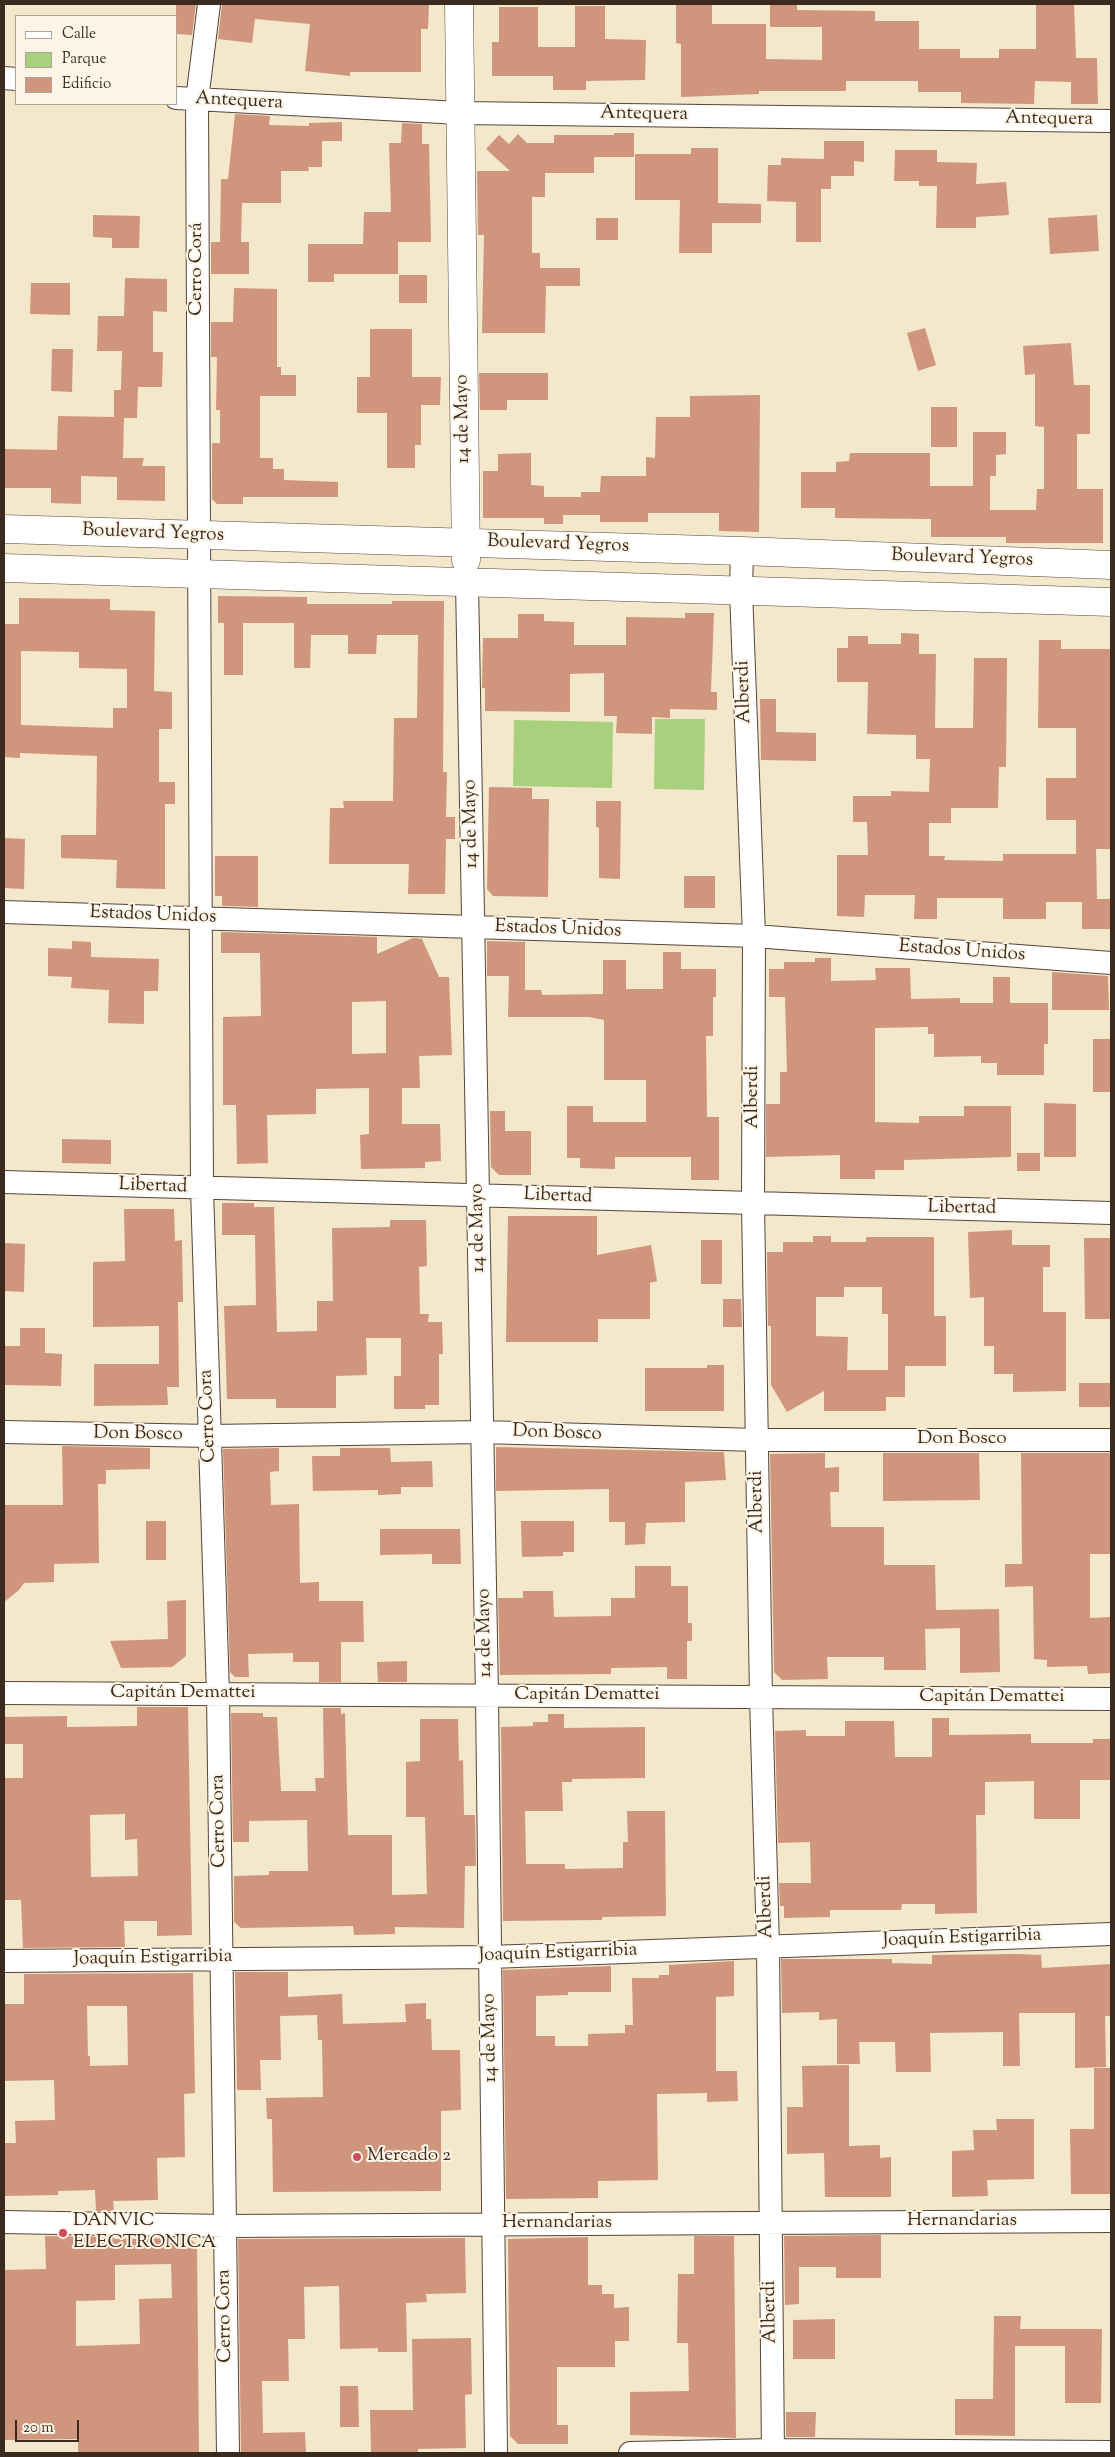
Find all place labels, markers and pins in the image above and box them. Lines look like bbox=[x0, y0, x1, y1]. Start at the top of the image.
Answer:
place label: Mercado 2 bbox=[367, 2146, 451, 2168]
marker: Mercado 2 bbox=[351, 2151, 363, 2163]
place label: DANVIC ELECTRONICA bbox=[73, 2211, 216, 2255]
marker: DANVIC ELECTRONICA bbox=[57, 2227, 69, 2239]

